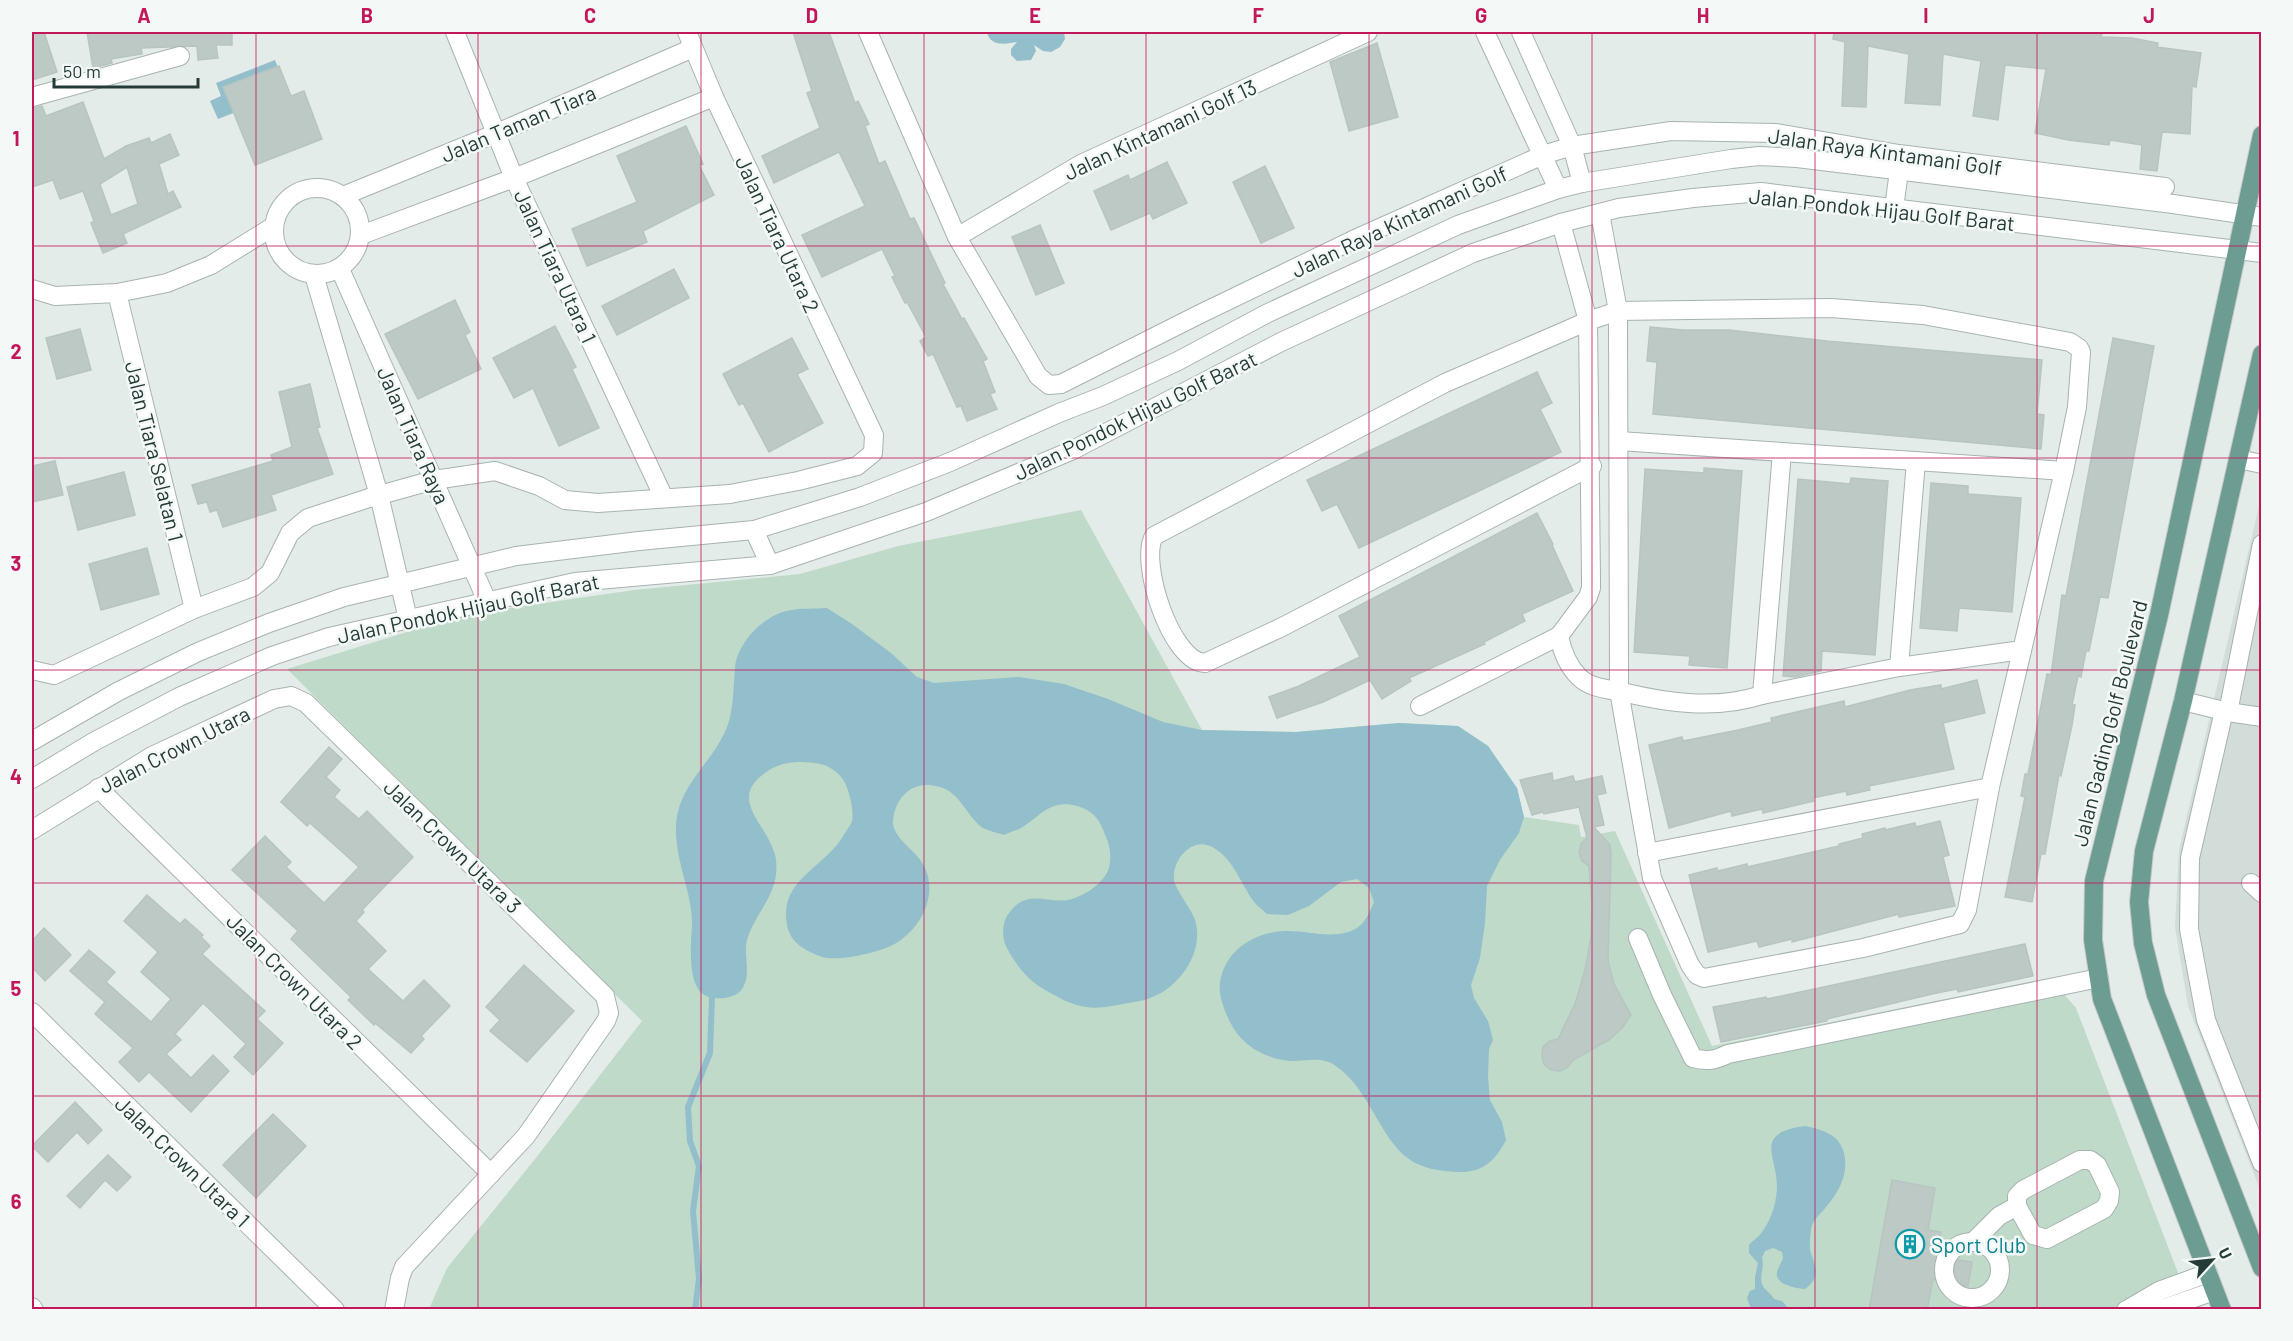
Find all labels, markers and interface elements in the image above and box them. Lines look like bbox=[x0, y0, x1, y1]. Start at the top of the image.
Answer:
text: A bbox=[137, 3, 151, 27]
text: B bbox=[361, 3, 373, 27]
text: C bbox=[584, 3, 596, 27]
text: D bbox=[806, 3, 818, 27]
text: E bbox=[1029, 3, 1041, 27]
text: F bbox=[1252, 3, 1264, 27]
text: G bbox=[1475, 3, 1487, 27]
text: H bbox=[1697, 3, 1709, 27]
text: I bbox=[1923, 3, 1929, 27]
text: J bbox=[2143, 3, 2155, 27]
scale bar bbox=[54, 51, 198, 89]
text: 50 m bbox=[63, 60, 101, 82]
street label: Jalan Kintamani Golf 13 bbox=[1060, 73, 1260, 185]
street label: Jalan Taman Tiara bbox=[437, 79, 599, 167]
street label: Jalan Raya Kintamani Golf bbox=[1767, 122, 2003, 180]
text: 1 bbox=[12, 126, 20, 150]
street label: Jalan Tiara Utara 2 bbox=[731, 152, 825, 316]
street label: Jalan Raya Kintamani Golf bbox=[1287, 160, 1511, 282]
street label: Jalan Pondok Hijau Golf Barat bbox=[1748, 183, 2016, 235]
street label: Jalan Tiara Utara 1 bbox=[510, 185, 602, 347]
text: 2 bbox=[10, 339, 22, 363]
street label: Jalan Pondok Hijau Golf Barat bbox=[1009, 345, 1261, 485]
street label: Jalan Tiara Selatan 1 bbox=[121, 359, 189, 543]
street label: Jalan Tiara Raya bbox=[373, 362, 455, 508]
text: 3 bbox=[11, 551, 21, 575]
street label: Jalan Pondok Hijau Golf Barat bbox=[335, 568, 601, 648]
street label: Jalan Gading Golf Boulevard bbox=[2066, 597, 2152, 849]
street label: Jalan Crown Utara bbox=[94, 700, 254, 798]
text: 4 bbox=[10, 764, 22, 788]
street label: Jalan Crown Utara 3 bbox=[379, 774, 527, 918]
street label: Jalan Crown Utara 2 bbox=[222, 908, 368, 1054]
text: 5 bbox=[11, 976, 22, 1000]
street label: Jalan Crown Utara 1 bbox=[110, 1090, 256, 1232]
text: 6 bbox=[11, 1189, 22, 1213]
building icon: Sport Club bbox=[1894, 1228, 1926, 1260]
north arrow bbox=[2182, 1230, 2242, 1290]
place label: Sport Club bbox=[1931, 1232, 2026, 1257]
text: U bbox=[2215, 1244, 2237, 1262]

